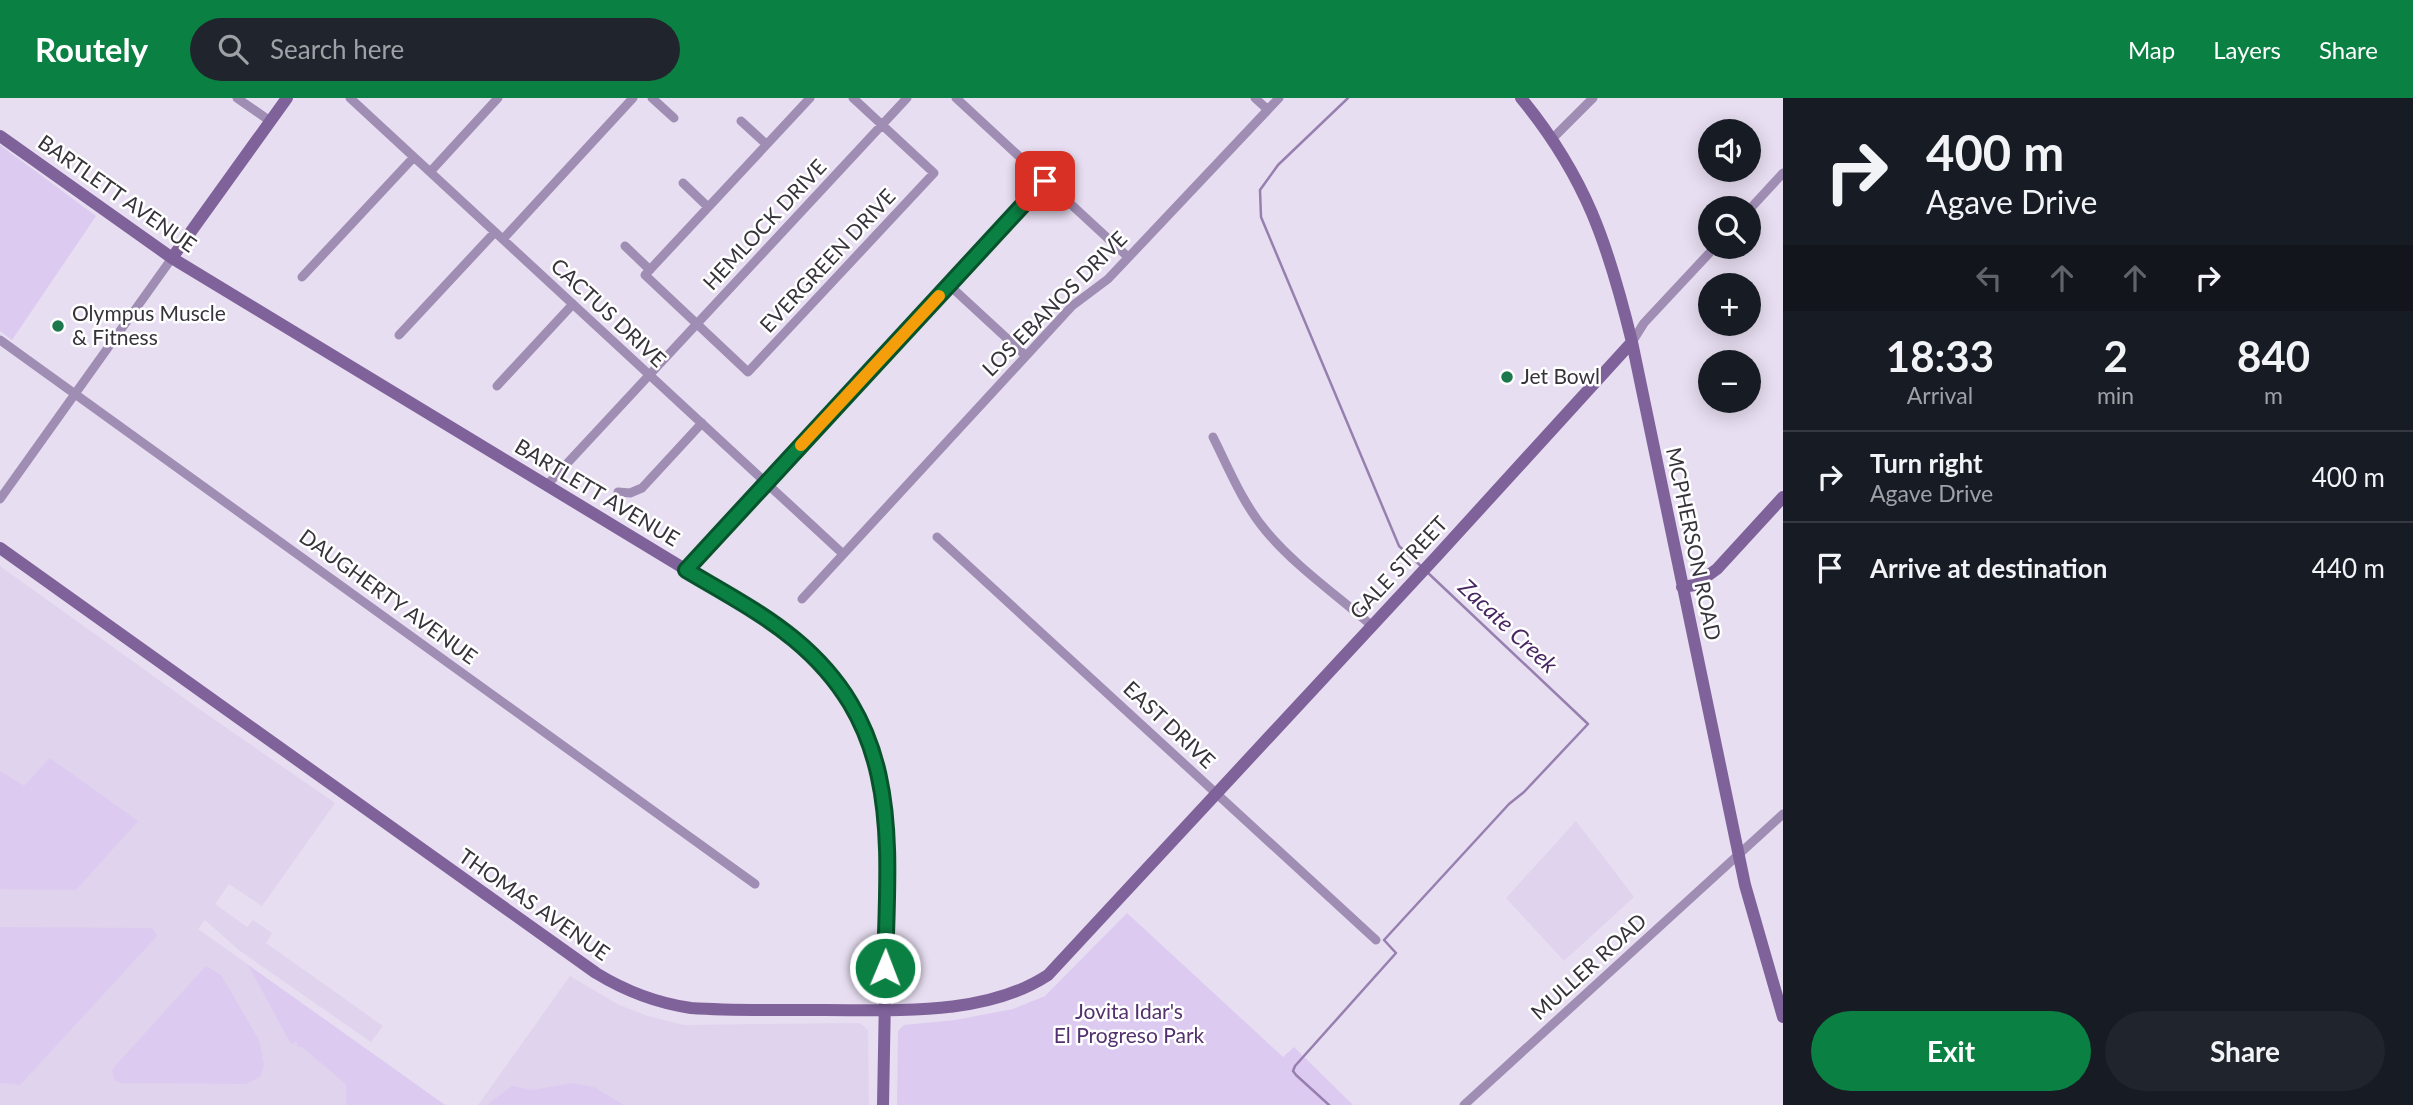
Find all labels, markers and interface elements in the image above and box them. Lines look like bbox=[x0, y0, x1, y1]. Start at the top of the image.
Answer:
search box bbox=[190, 18, 680, 81]
text: Routely bbox=[35, 29, 148, 69]
icon: search bbox=[214, 30, 252, 68]
text: Search here bbox=[270, 33, 404, 65]
text: Map bbox=[2128, 35, 2175, 64]
text: Layers bbox=[2213, 35, 2281, 64]
text: Share bbox=[2319, 35, 2378, 64]
map controls bbox=[1698, 119, 1761, 413]
button: sound bbox=[1698, 119, 1761, 182]
text: 400 m bbox=[1926, 123, 2064, 181]
icon: right bbox=[1811, 126, 1902, 217]
street label: BARTLETT AVENUE bbox=[34, 129, 202, 257]
pin bbox=[1015, 151, 1075, 211]
street label: HEMLOCK DRIVE bbox=[697, 154, 831, 294]
icon: arrive bbox=[1026, 162, 1064, 200]
text: Agave Drive bbox=[1926, 182, 2097, 221]
street label: EVERGREEN DRIVE bbox=[754, 183, 900, 337]
button: search bbox=[1698, 196, 1761, 259]
street label: LOS EBANOS DRIVE bbox=[976, 225, 1131, 380]
street label: CACTUS DRIVE bbox=[546, 252, 672, 371]
icon: left bbox=[1970, 259, 2008, 297]
icon: ahead bbox=[2043, 259, 2081, 297]
icon: ahead bbox=[2116, 259, 2154, 297]
icon: right bbox=[2189, 259, 2227, 297]
button: + bbox=[1698, 273, 1761, 336]
place label: Olympus Muscle & Fitness bbox=[72, 300, 226, 349]
marker: Olympus Muscle & Fitness bbox=[50, 318, 66, 334]
text: 18:33 bbox=[1886, 331, 1994, 381]
text: 2 bbox=[2103, 331, 2128, 381]
text: 840 bbox=[2237, 331, 2310, 381]
button: − bbox=[1698, 350, 1761, 413]
place label: Jet Bowl bbox=[1521, 363, 1600, 388]
marker: Jet Bowl bbox=[1499, 369, 1515, 385]
text: Arrival bbox=[1907, 381, 1973, 409]
text: min bbox=[2097, 381, 2134, 409]
text: m bbox=[2264, 381, 2283, 409]
street label: BARTLETT AVENUE bbox=[511, 433, 685, 551]
street label: MCPHERSON ROAD bbox=[1662, 445, 1727, 642]
text: Turn right bbox=[1870, 447, 1983, 479]
icon: right bbox=[1811, 458, 1849, 496]
text: 400 m bbox=[2312, 461, 2385, 493]
text: Agave Drive bbox=[1870, 479, 1993, 507]
street label: GALE STREET bbox=[1344, 510, 1452, 624]
street label: DAUGHERTY AVENUE bbox=[295, 523, 483, 669]
icon: arrive bbox=[1811, 549, 1849, 587]
text: Arrive at destination bbox=[1870, 552, 2107, 584]
text: 440 m bbox=[2312, 552, 2385, 584]
water label: Zacate Creek bbox=[1453, 572, 1565, 679]
street label: EAST DRIVE bbox=[1119, 675, 1221, 773]
street label: THOMAS AVENUE bbox=[455, 842, 615, 965]
street label: MULLER ROAD bbox=[1525, 907, 1651, 1024]
position arrow bbox=[848, 931, 922, 1005]
park label: Jovita Idar's El Progreso Park bbox=[1054, 998, 1205, 1047]
button: Exit bbox=[1811, 1011, 2091, 1091]
button: Share bbox=[2105, 1011, 2385, 1091]

